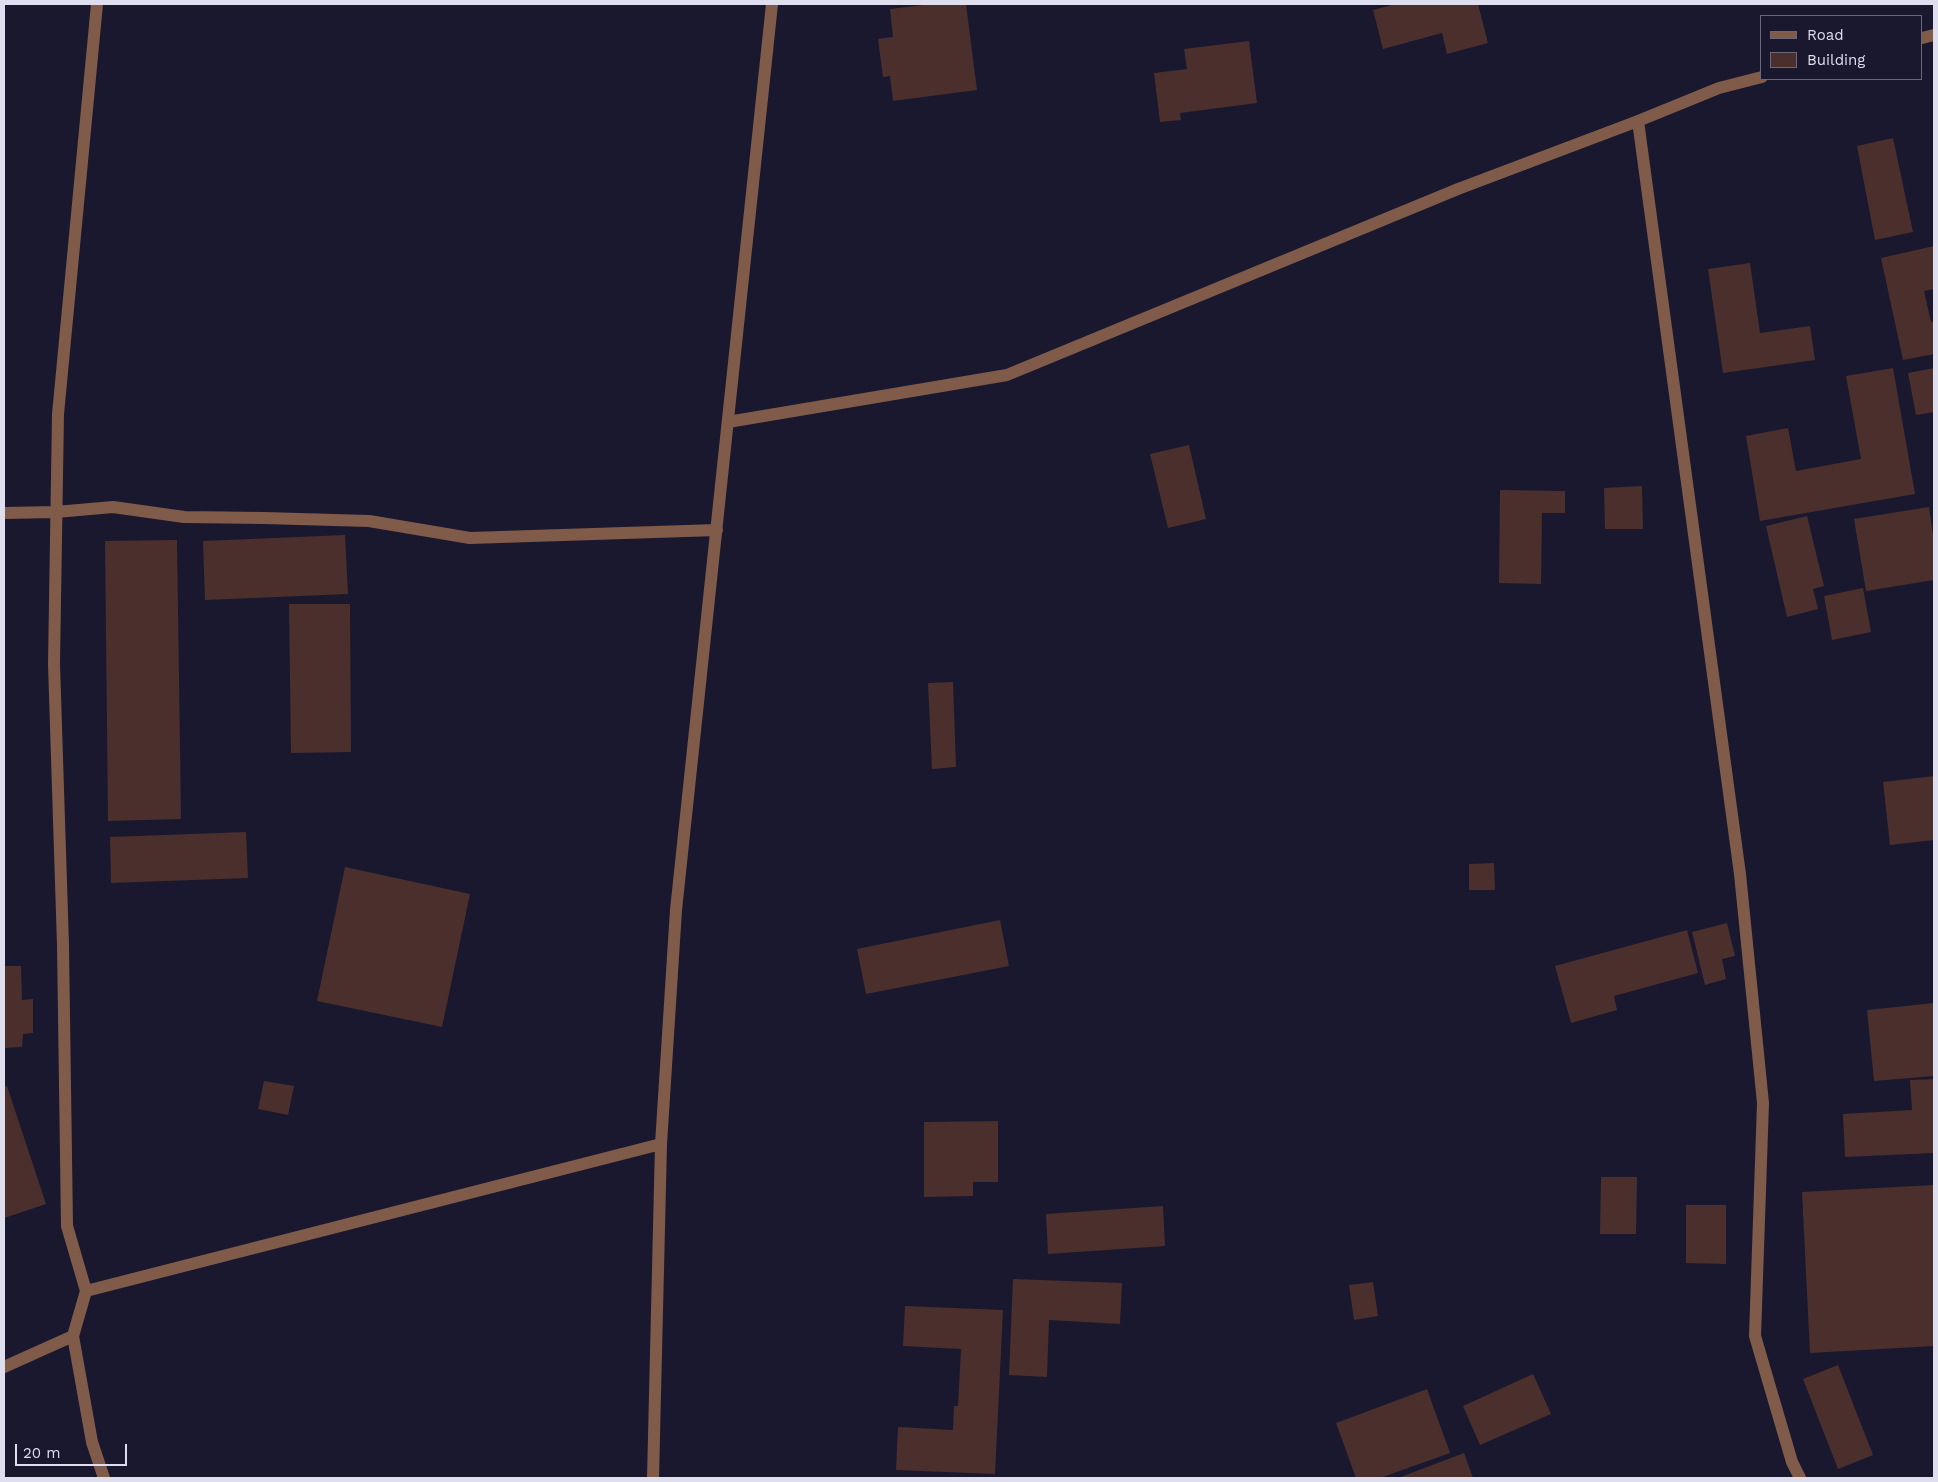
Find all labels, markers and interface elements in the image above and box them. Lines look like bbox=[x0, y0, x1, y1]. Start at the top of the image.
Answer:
legend bbox=[1760, 15, 1923, 80]
text: Road bbox=[1807, 26, 1844, 44]
text: Building bbox=[1807, 51, 1865, 69]
scale bar bbox=[18, 1434, 130, 1466]
text: 20 m bbox=[23, 1444, 61, 1462]

